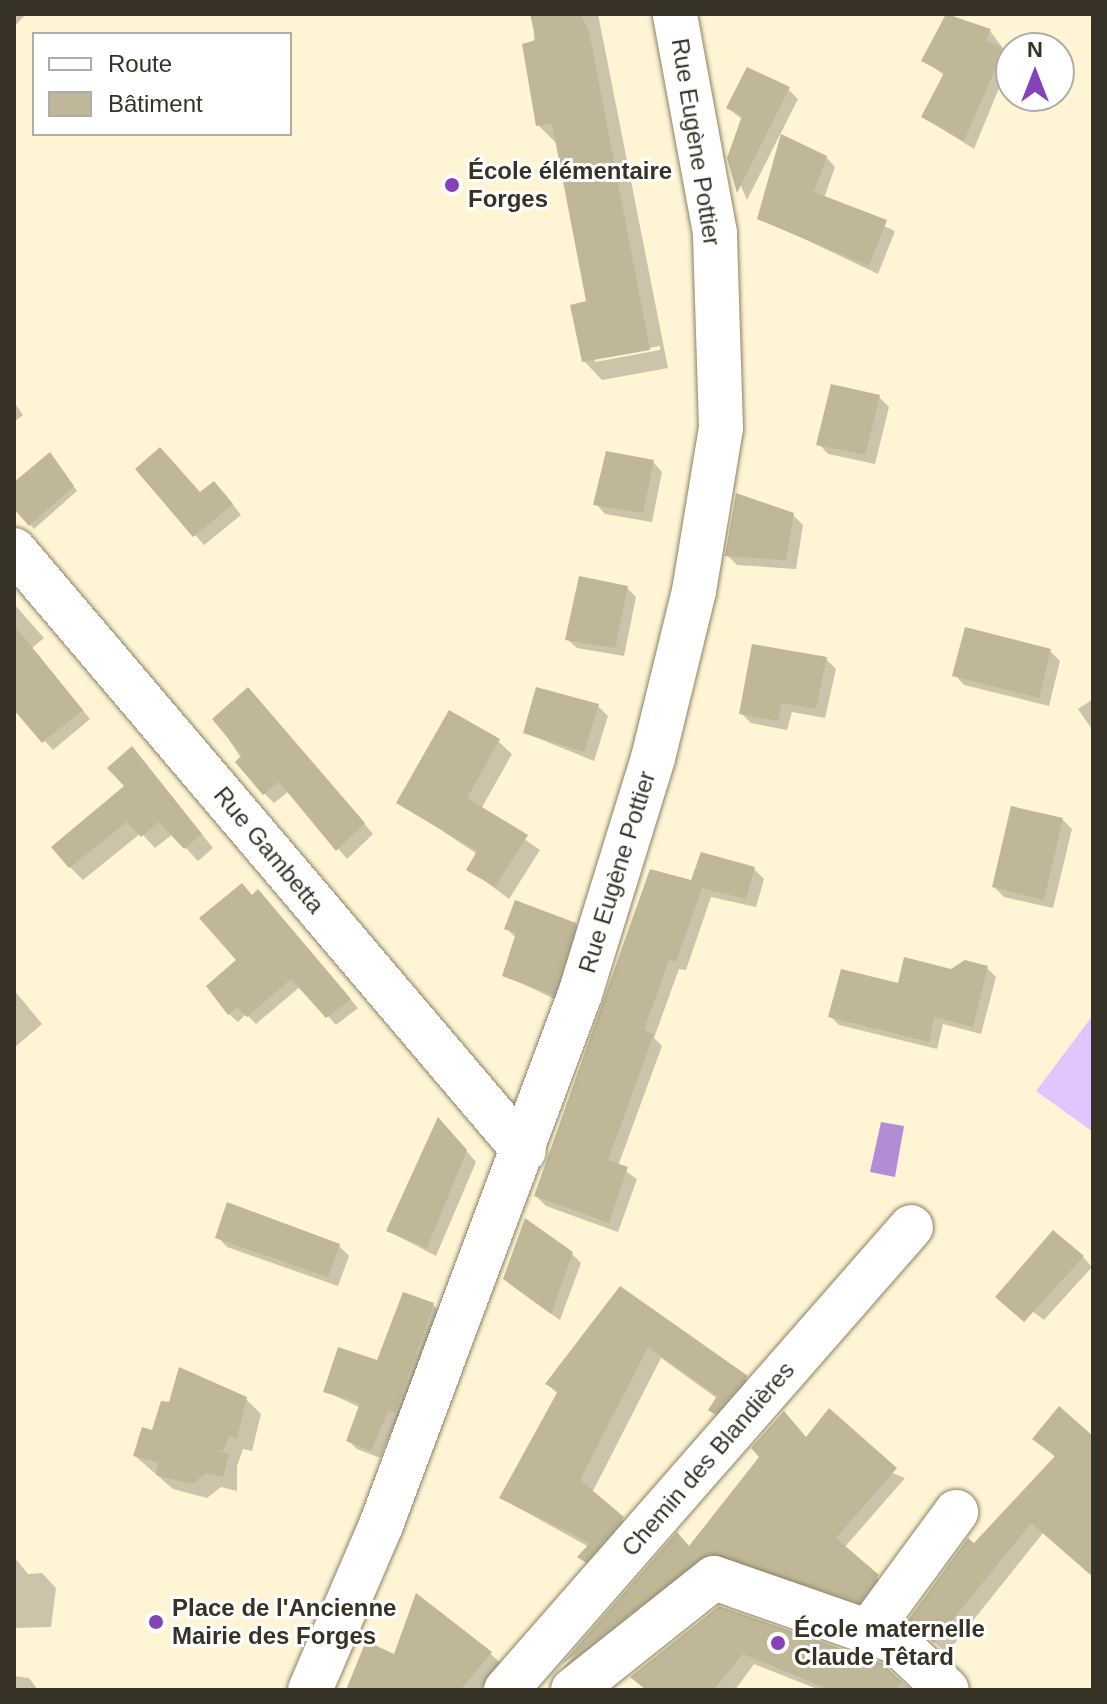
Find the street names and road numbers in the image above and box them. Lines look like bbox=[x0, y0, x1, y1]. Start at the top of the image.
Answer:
street label: Rue Eugène Pottier bbox=[665, 36, 727, 248]
street label: Rue Eugène Pottier bbox=[573, 768, 661, 976]
street label: Rue Gambetta bbox=[208, 781, 330, 919]
street label: Chemin des Blandières bbox=[616, 1356, 800, 1562]

